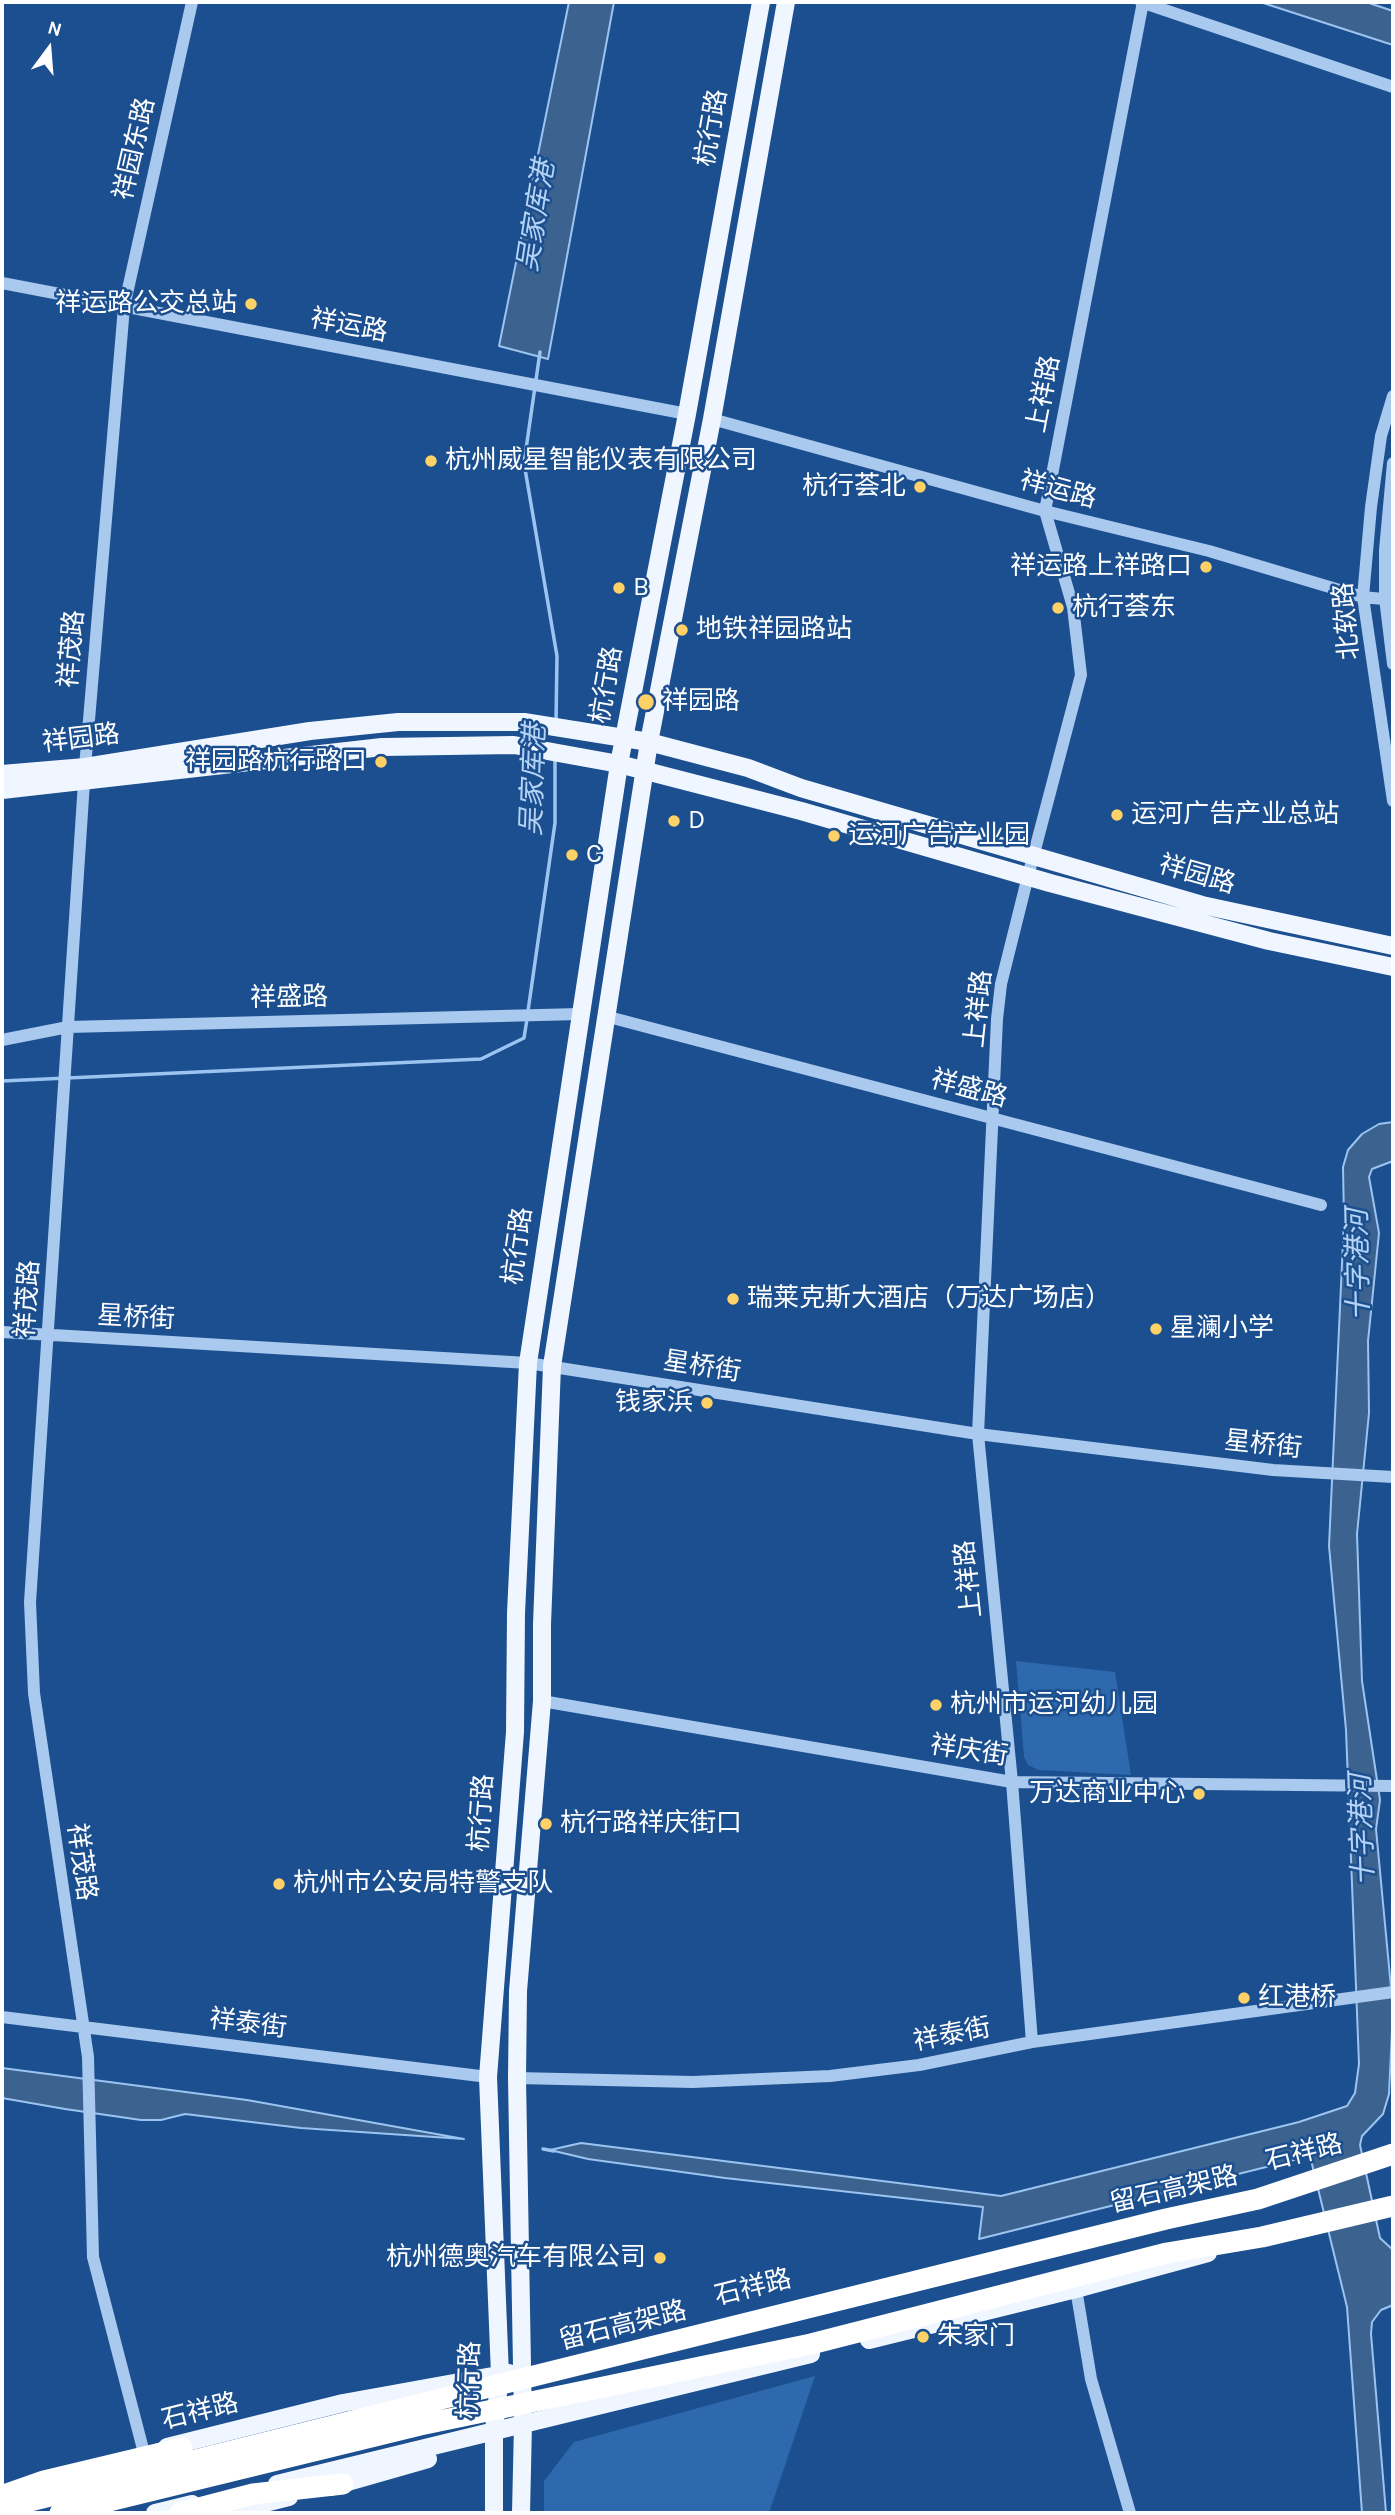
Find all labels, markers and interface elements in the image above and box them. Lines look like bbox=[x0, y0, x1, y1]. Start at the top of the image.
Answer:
north arrow bbox=[14, 14, 84, 84]
text: N bbox=[45, 16, 64, 41]
street label: 杭行路 bbox=[690, 87, 734, 169]
street label: 祥园东路 bbox=[108, 95, 162, 203]
water label: 吴家库港 bbox=[512, 158, 562, 274]
place label: 祥运路公交总站 bbox=[55, 288, 237, 320]
marker: 祥运路公交总站 bbox=[243, 296, 259, 312]
street label: 祥运路 bbox=[308, 303, 390, 349]
street label: 上祥路 bbox=[1021, 353, 1067, 435]
place label: 杭州威星智能仪表有限公司 bbox=[445, 445, 757, 477]
marker: 杭州威星智能仪表有限公司 bbox=[423, 453, 439, 469]
street label: 祥运路 bbox=[1016, 465, 1100, 515]
place label: 杭行荟北 bbox=[802, 471, 906, 503]
marker: 杭行荟北 bbox=[912, 479, 928, 495]
place label: 祥运路上祥路口 bbox=[1010, 551, 1192, 583]
marker: 祥运路上祥路口 bbox=[1198, 559, 1214, 575]
place label: B bbox=[633, 572, 649, 604]
marker: B bbox=[611, 580, 627, 596]
street label: 北软路 bbox=[1328, 581, 1366, 661]
place label: 杭行荟东 bbox=[1072, 592, 1176, 624]
marker: 杭行荟东 bbox=[1050, 600, 1066, 616]
street label: 祥茂路 bbox=[53, 609, 91, 689]
place label: 地铁祥园路站 bbox=[696, 614, 852, 646]
marker: 地铁祥园路站 bbox=[674, 622, 690, 638]
street label: 杭行路 bbox=[585, 644, 629, 726]
place label: 祥园路 bbox=[662, 686, 740, 718]
marker: 祥园路 bbox=[636, 692, 656, 712]
street label: 祥园路 bbox=[40, 719, 122, 759]
water label: 吴家库港 bbox=[515, 723, 553, 837]
place label: 祥园路杭行路口 bbox=[185, 746, 367, 778]
marker: 祥园路杭行路口 bbox=[373, 754, 389, 770]
place label: 运河广告产业总站 bbox=[1131, 799, 1339, 831]
place label: D bbox=[688, 805, 705, 837]
marker: 运河广告产业总站 bbox=[1109, 807, 1125, 823]
marker: D bbox=[666, 813, 682, 829]
place label: 运河广告产业园 bbox=[848, 820, 1030, 852]
marker: 运河广告产业园 bbox=[826, 828, 842, 844]
place label: C bbox=[586, 839, 602, 871]
marker: C bbox=[564, 847, 580, 863]
street label: 祥园路 bbox=[1155, 849, 1239, 901]
street label: 上祥路 bbox=[959, 969, 999, 1049]
street label: 祥盛路 bbox=[250, 982, 328, 1014]
street label: 祥盛路 bbox=[927, 1064, 1011, 1114]
street label: 杭行路 bbox=[497, 1205, 539, 1287]
water label: 十字港河 bbox=[1341, 1209, 1377, 1321]
street label: 祥茂路 bbox=[10, 1259, 46, 1339]
place label: 瑞莱克斯大酒店（万达广场店） bbox=[747, 1283, 1111, 1315]
marker: 瑞莱克斯大酒店（万达广场店） bbox=[725, 1291, 741, 1307]
street label: 星桥街 bbox=[96, 1300, 176, 1336]
place label: 星澜小学 bbox=[1170, 1313, 1274, 1345]
marker: 星澜小学 bbox=[1148, 1321, 1164, 1337]
street label: 星桥街 bbox=[661, 1345, 743, 1389]
place label: 钱家浜 bbox=[615, 1387, 693, 1419]
marker: 钱家浜 bbox=[699, 1395, 715, 1411]
street label: 星桥街 bbox=[1223, 1425, 1303, 1465]
street label: 上祥路 bbox=[949, 1539, 989, 1619]
place label: 杭州市运河幼儿园 bbox=[950, 1689, 1158, 1721]
marker: 杭州市运河幼儿园 bbox=[928, 1697, 944, 1713]
street label: 祥庆街 bbox=[928, 1729, 1010, 1773]
street label: 杭行路 bbox=[464, 1773, 500, 1853]
water label: 十字港河 bbox=[1344, 1773, 1382, 1887]
place label: 万达商业中心 bbox=[1029, 1778, 1185, 1810]
marker: 万达商业中心 bbox=[1191, 1786, 1207, 1802]
place label: 杭行路祥庆街口 bbox=[560, 1808, 742, 1840]
marker: 杭行路祥庆街口 bbox=[538, 1816, 554, 1832]
street label: 祥茂路 bbox=[60, 1821, 102, 1903]
place label: 杭州市公安局特警支队 bbox=[293, 1868, 553, 1900]
marker: 杭州市公安局特警支队 bbox=[271, 1876, 287, 1892]
place label: 红港桥 bbox=[1258, 1982, 1336, 2014]
marker: 红港桥 bbox=[1236, 1990, 1252, 2006]
street label: 祥泰街 bbox=[207, 2004, 289, 2044]
street label: 祥泰街 bbox=[911, 2012, 993, 2058]
street label: 石祥路 bbox=[1262, 2128, 1346, 2178]
street label: 留石高架路 bbox=[1107, 2160, 1241, 2220]
place label: 杭州德奥汽车有限公司 bbox=[386, 2242, 646, 2274]
marker: 杭州德奥汽车有限公司 bbox=[652, 2250, 668, 2266]
street label: 石祥路 bbox=[711, 2263, 795, 2313]
street label: 留石高架路 bbox=[556, 2295, 690, 2357]
place label: 朱家门 bbox=[937, 2321, 1015, 2353]
marker: 朱家门 bbox=[915, 2329, 931, 2345]
street label: 杭行路 bbox=[453, 2340, 487, 2420]
street label: 石祥路 bbox=[158, 2387, 242, 2437]

